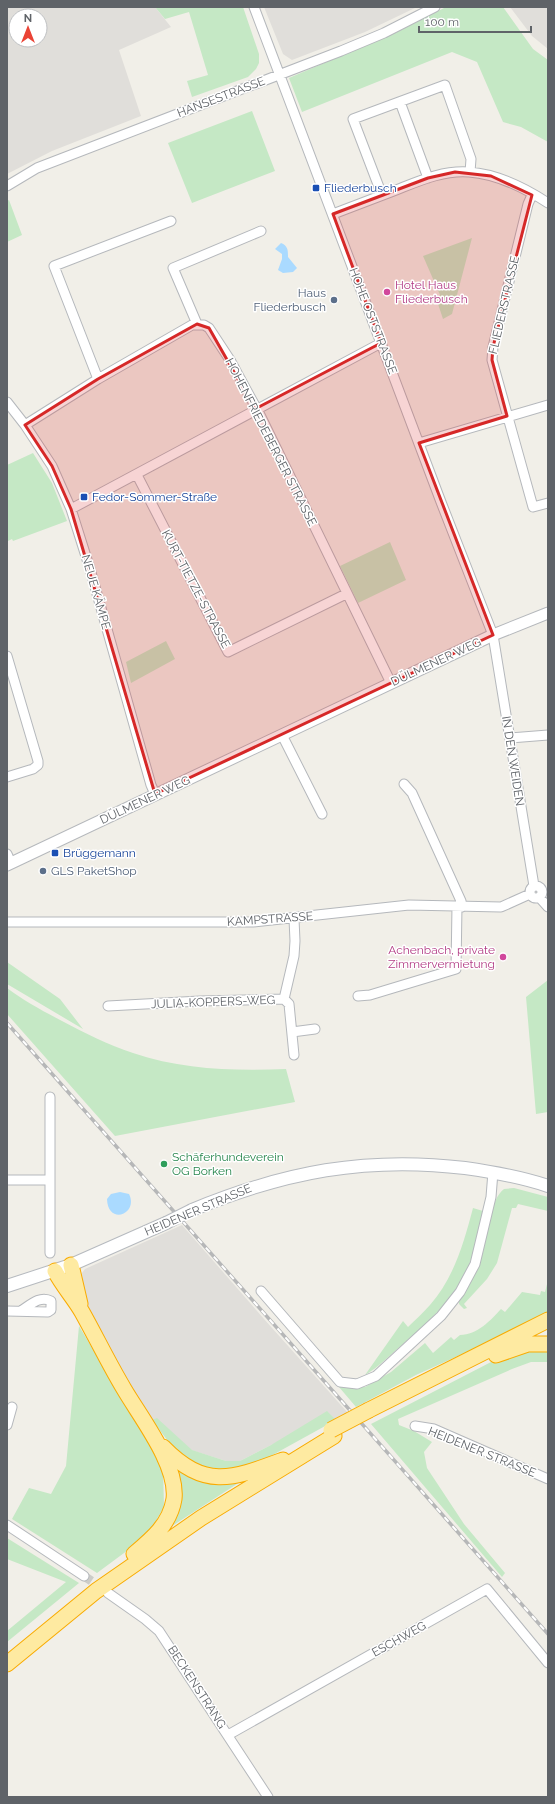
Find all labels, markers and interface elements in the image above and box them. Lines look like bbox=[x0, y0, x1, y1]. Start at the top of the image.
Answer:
north arrow bbox=[8, 8, 48, 48]
scale bar bbox=[419, 8, 531, 34]
text: N bbox=[24, 12, 32, 25]
text: 100 m bbox=[425, 15, 459, 29]
street label: HANSESTRASSE bbox=[175, 74, 267, 120]
place label: Fliederbusch bbox=[324, 181, 397, 195]
marker: Fliederbusch bbox=[311, 183, 321, 193]
street label: FLIEDERSTRASSE bbox=[486, 255, 522, 355]
street label: HOHE OSTSTRASSE bbox=[346, 266, 400, 376]
place label: Hotel Haus Fliederbusch bbox=[395, 278, 468, 306]
place label: Haus Fliederbusch bbox=[253, 286, 326, 314]
marker: Hotel Haus Fliederbusch bbox=[382, 287, 392, 297]
marker: Haus Fliederbusch bbox=[329, 295, 339, 305]
street label: HOHENFRIEDEBERGER STRASSE bbox=[222, 356, 320, 528]
place label: Fedor-Sommer-Straße bbox=[92, 490, 217, 504]
marker: Fedor-Sommer-Straße bbox=[79, 492, 89, 502]
street label: KURT-TIETZE-STRASSE bbox=[159, 527, 233, 651]
street label: NEUE KÄMPE bbox=[79, 553, 113, 631]
street label: DÜLMENER WEG bbox=[389, 635, 483, 689]
street label: IN DEN WEIDEN bbox=[499, 715, 527, 807]
street label: DÜLMENER WEG bbox=[98, 773, 192, 827]
place label: Brüggemann bbox=[63, 846, 136, 860]
marker: Brüggemann bbox=[50, 848, 60, 858]
place label: GLS PaketShop bbox=[51, 864, 137, 878]
marker: GLS PaketShop bbox=[38, 866, 48, 876]
street label: KAMPSTRASSE bbox=[227, 909, 313, 929]
place label: Achenbach, private Zimmervermietung bbox=[388, 943, 495, 971]
marker: Achenbach, private Zimmervermietung bbox=[498, 952, 508, 962]
street label: JULIA-KOPPERS-WEG bbox=[151, 993, 275, 1011]
place label: Schäferhundeverein OG Borken bbox=[172, 1150, 284, 1178]
marker: Schäferhundeverein OG Borken bbox=[159, 1159, 169, 1169]
street label: HEIDENER STRASSE bbox=[142, 1181, 254, 1239]
street label: HEIDENER STRASSE bbox=[426, 1424, 538, 1480]
street label: ESCHWEG bbox=[369, 1618, 429, 1660]
street label: BECKENSTRANG bbox=[165, 1643, 229, 1731]

